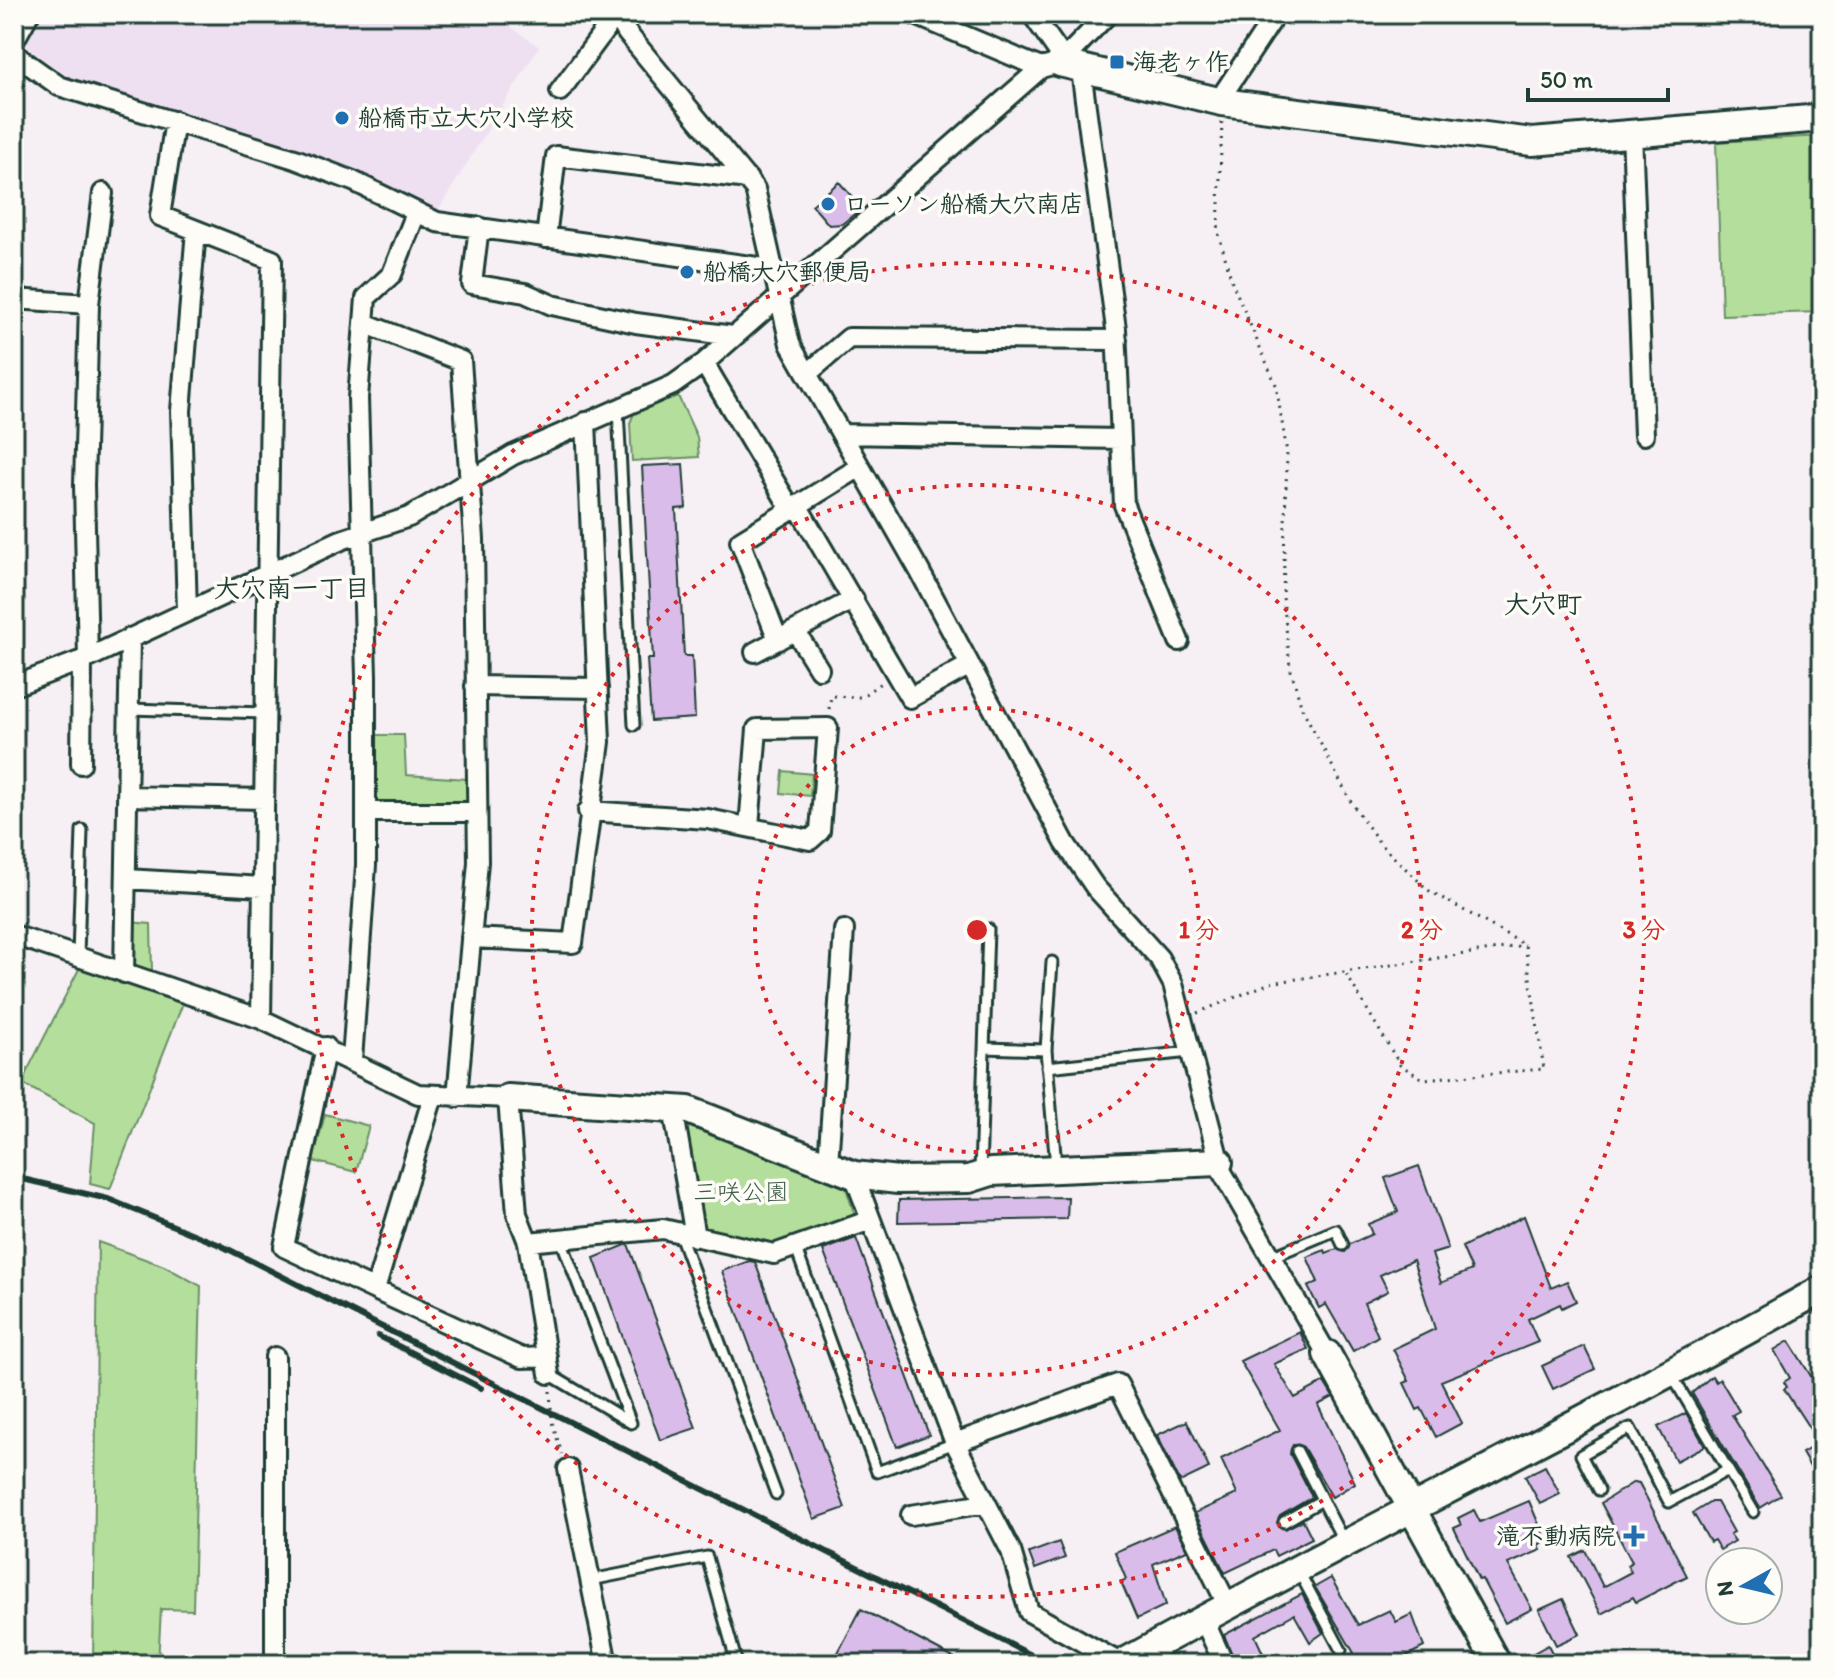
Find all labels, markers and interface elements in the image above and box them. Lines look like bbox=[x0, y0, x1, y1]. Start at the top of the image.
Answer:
place label: 海老ヶ作 bbox=[1133, 47, 1229, 76]
scale bar bbox=[1528, 52, 1668, 102]
marker: 海老ヶ作 bbox=[1108, 53, 1126, 71]
text: 50 m bbox=[1540, 65, 1593, 94]
place label: 船橋市立大穴小学校 bbox=[358, 103, 574, 132]
marker: 船橋市立大穴小学校 bbox=[333, 109, 351, 127]
place label: ローソン船橋大穴南店 bbox=[844, 189, 1084, 218]
marker: ローソン船橋大穴南店 bbox=[819, 195, 837, 213]
place label: 船橋大穴郵便局 bbox=[703, 257, 871, 286]
marker: 船橋大穴郵便局 bbox=[678, 263, 696, 281]
district label: 大穴南一丁目 bbox=[214, 572, 370, 604]
district label: 大穴町 bbox=[1504, 588, 1582, 620]
text: 1 分 bbox=[1179, 915, 1219, 944]
text: 2 分 bbox=[1401, 915, 1443, 944]
text: 3 分 bbox=[1623, 915, 1665, 944]
centre of rings bbox=[963, 916, 991, 944]
park label: 三咲公園 bbox=[693, 1177, 789, 1206]
place label: 滝不動病院 bbox=[1496, 1521, 1616, 1550]
marker: 滝不動病院 bbox=[1623, 1525, 1645, 1547]
north arrow bbox=[1704, 1546, 1784, 1626]
text: N bbox=[1710, 1579, 1739, 1598]

